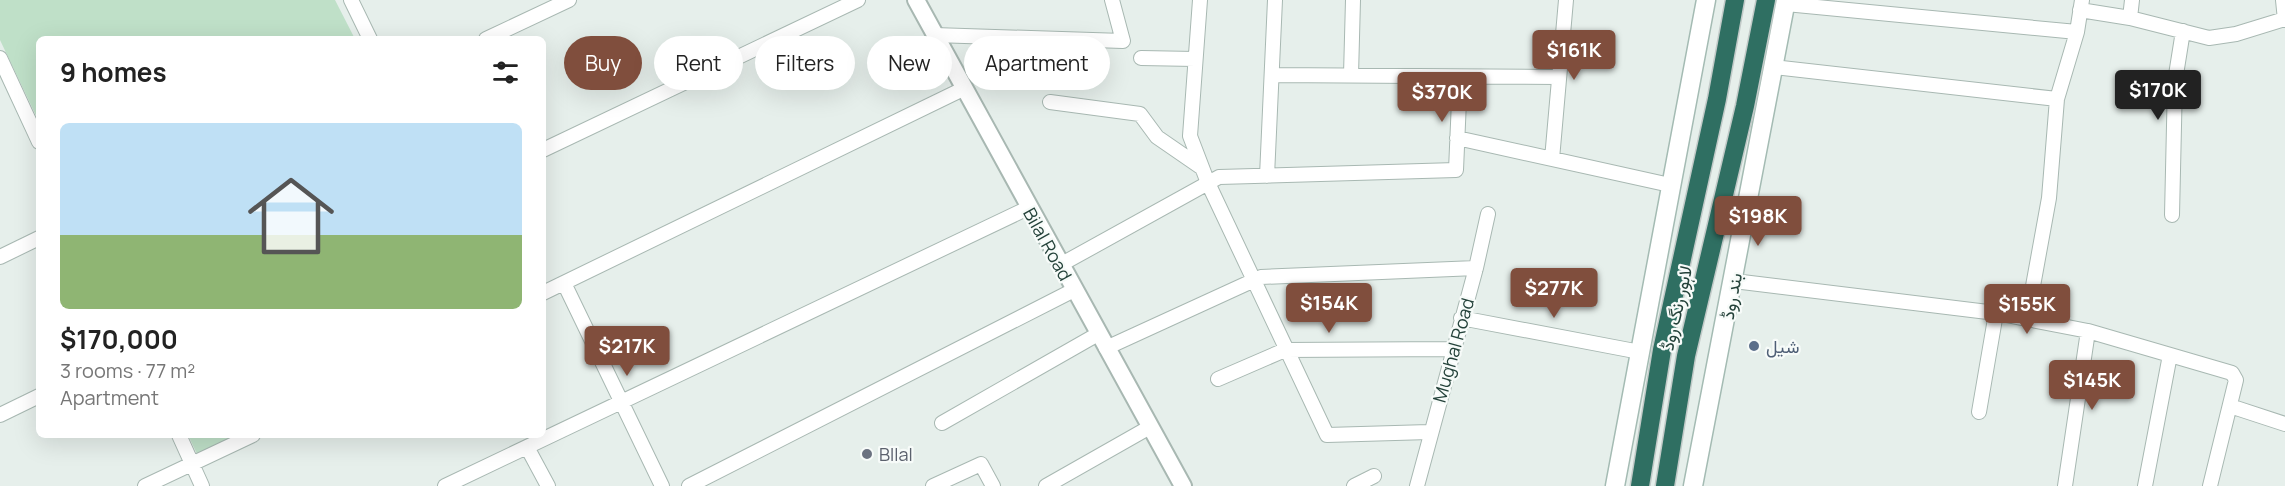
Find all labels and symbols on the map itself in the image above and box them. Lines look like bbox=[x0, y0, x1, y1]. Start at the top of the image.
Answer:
pin: $161K bbox=[1532, 30, 1616, 81]
pin: $170K bbox=[2116, 70, 2200, 121]
pin: $370K bbox=[1400, 72, 1484, 123]
pin: $198K bbox=[1716, 196, 1800, 247]
street label: Bilal Road bbox=[1018, 203, 1078, 285]
street label: لاہور رنگ روڈ bbox=[1655, 263, 1698, 353]
pin: $277K bbox=[1512, 268, 1596, 319]
street label: بند روڈ bbox=[1715, 271, 1747, 321]
pin: $154K bbox=[1287, 283, 1371, 334]
pin: $155K bbox=[1985, 284, 2069, 335]
street label: Mughal Road bbox=[1427, 295, 1479, 405]
pin: $217K bbox=[585, 326, 669, 377]
place label: شیل bbox=[1766, 334, 1799, 358]
marker: شیل bbox=[1747, 339, 1761, 353]
pin: $145K bbox=[2050, 360, 2134, 411]
place label: BIlal bbox=[879, 442, 913, 466]
marker: BIlal bbox=[860, 447, 874, 461]

